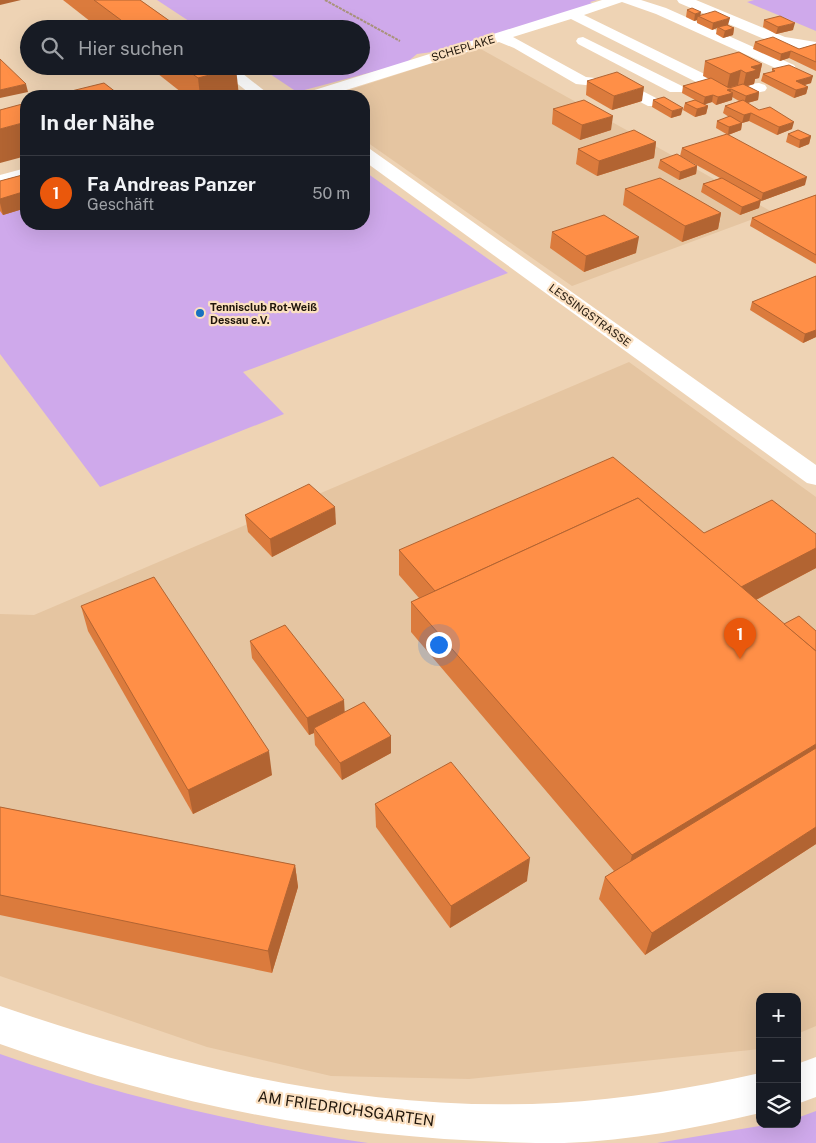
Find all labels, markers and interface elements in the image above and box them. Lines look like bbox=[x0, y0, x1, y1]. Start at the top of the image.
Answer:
search box bbox=[20, 20, 370, 75]
street label: SCHEPLAKE bbox=[430, 33, 496, 63]
icon: search bbox=[38, 34, 66, 62]
text: Hier suchen bbox=[78, 37, 184, 59]
text: In der Nähe bbox=[40, 110, 155, 135]
text: Fa Andreas Panzer bbox=[87, 173, 256, 195]
text: 1 bbox=[53, 184, 59, 203]
text: 50 m bbox=[312, 184, 350, 203]
text: Geschäft bbox=[87, 195, 154, 214]
street label: LESSINGSTRASSE bbox=[547, 281, 633, 349]
place label: Tennisclub Rot-Weiß Dessau e.V. bbox=[210, 301, 317, 326]
marker: Tennisclub Rot-Weiß Dessau e.V. bbox=[194, 307, 206, 319]
pin: 1 bbox=[724, 618, 756, 659]
your location bbox=[426, 632, 452, 658]
map controls bbox=[756, 993, 801, 1128]
button: + bbox=[756, 993, 801, 1038]
button: − bbox=[756, 1038, 801, 1083]
button: layers bbox=[756, 1083, 801, 1128]
street label: AM FRIEDRICHSGARTEN bbox=[257, 1088, 435, 1129]

